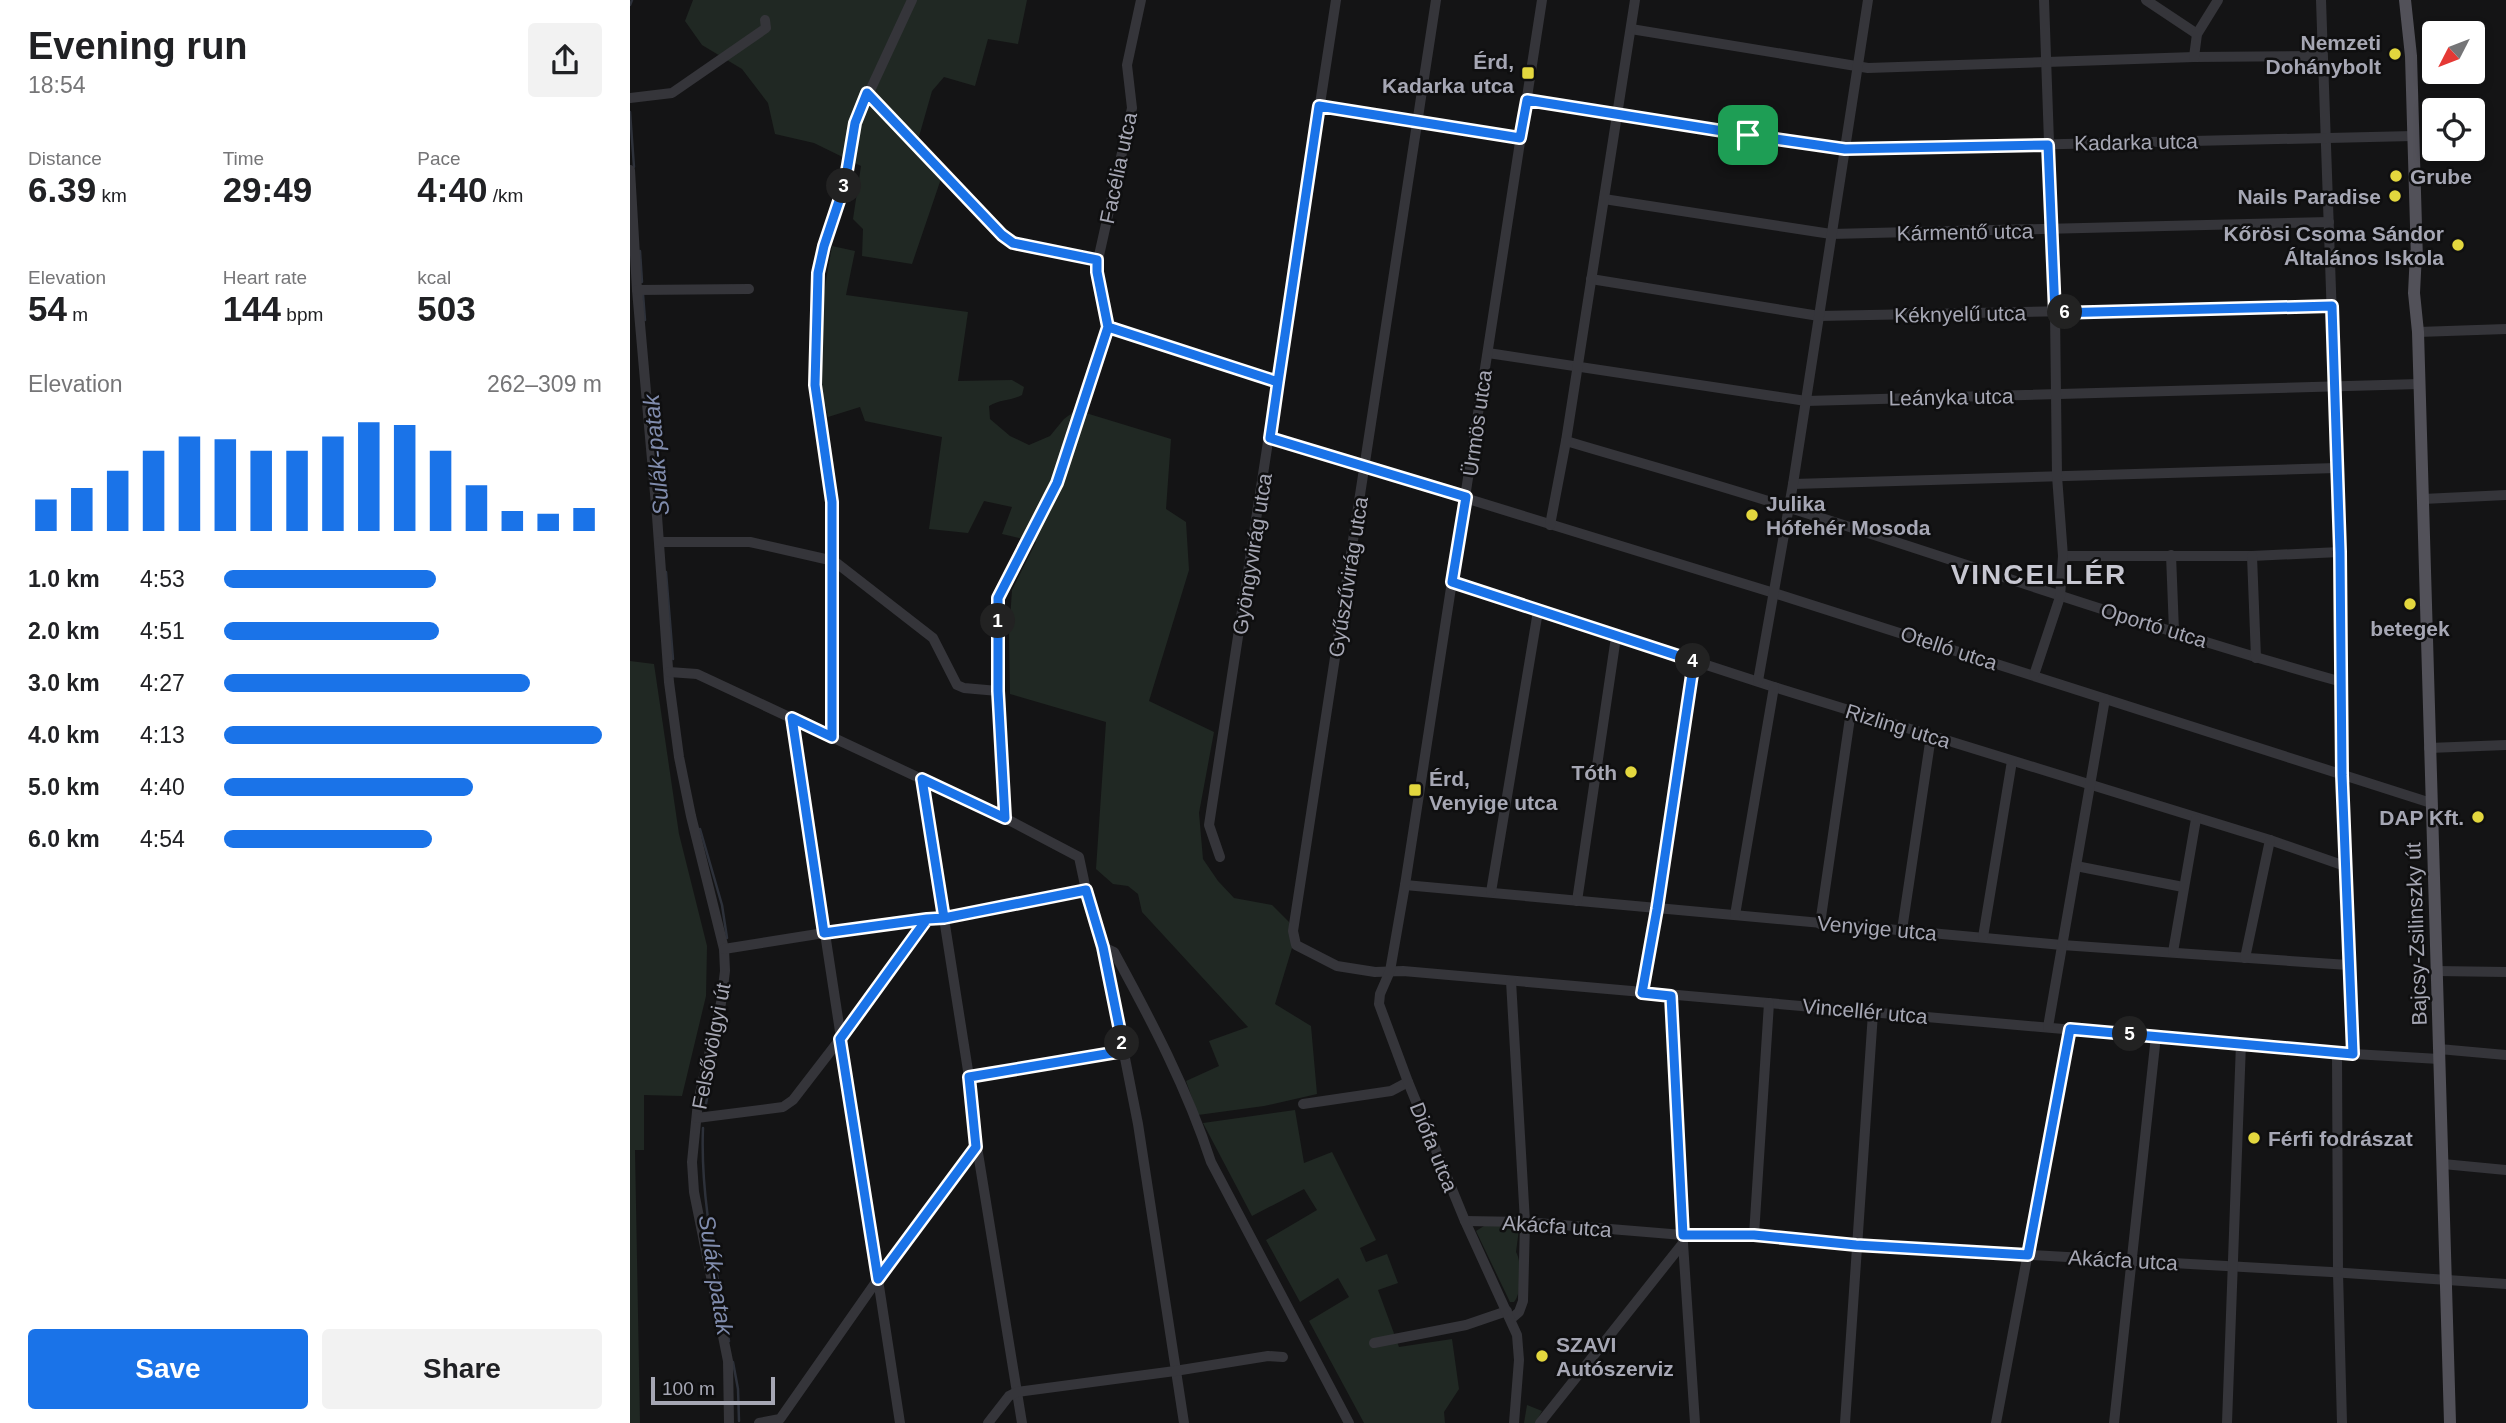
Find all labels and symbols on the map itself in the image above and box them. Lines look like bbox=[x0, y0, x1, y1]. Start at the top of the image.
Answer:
north arrow bbox=[2422, 21, 2485, 84]
place label: Nemzeti Dohánybolt bbox=[2266, 31, 2381, 78]
marker: Nemzeti Dohánybolt bbox=[2387, 46, 2403, 62]
place label: Érd, Kadarka utca bbox=[1382, 50, 1514, 97]
marker: Érd, Kadarka utca bbox=[1520, 65, 1536, 81]
pin bbox=[1718, 105, 1778, 165]
street label: Facélia utca bbox=[1095, 110, 1141, 226]
street label: Kadarka utca bbox=[2074, 129, 2198, 155]
place label: Grube bbox=[2410, 165, 2472, 188]
pin: 3 bbox=[826, 168, 862, 204]
marker: Grube bbox=[2388, 168, 2404, 184]
place label: Nails Paradise bbox=[2237, 185, 2381, 208]
marker: Nails Paradise bbox=[2387, 188, 2403, 204]
street label: Kármentő utca bbox=[1897, 219, 2034, 245]
place label: Kőrösi Csoma Sándor Általános Iskola bbox=[2223, 222, 2444, 269]
marker: Kőrösi Csoma Sándor Általános Iskola bbox=[2450, 237, 2466, 253]
pin: 6 bbox=[2048, 294, 2082, 330]
street label: Kéknyelű utca bbox=[1894, 301, 2026, 327]
street label: Ürmös utca bbox=[1458, 368, 1496, 478]
street label: Leányka utca bbox=[1888, 384, 2014, 410]
water label: Sulák-patak bbox=[638, 392, 674, 517]
street label: Gyöngyvirág utca bbox=[1228, 471, 1276, 637]
place label: Julika Hófehér Mosoda bbox=[1766, 492, 1931, 539]
street label: Gyűszűvirág utca bbox=[1324, 495, 1372, 659]
marker: Julika Hófehér Mosoda bbox=[1744, 507, 1760, 523]
district label: VINCELLÉR bbox=[1951, 559, 2127, 590]
marker: betegek bbox=[2402, 596, 2418, 612]
street label: Oportó utca bbox=[2098, 598, 2210, 652]
pin: 1 bbox=[980, 604, 1016, 638]
place label: betegek bbox=[2370, 617, 2450, 640]
street label: Otelló utca bbox=[1898, 622, 2001, 675]
pin: 4 bbox=[1676, 644, 1710, 678]
street label: Rizling utca bbox=[1843, 699, 1954, 753]
place label: Tóth bbox=[1572, 761, 1617, 784]
marker: Tóth bbox=[1623, 764, 1639, 780]
place label: Érd, Venyige utca bbox=[1429, 767, 1558, 814]
marker: Érd, Venyige utca bbox=[1407, 782, 1423, 798]
place label: DAP Kft. bbox=[2379, 806, 2464, 829]
marker: DAP Kft. bbox=[2470, 809, 2486, 825]
street label: Bajcsy-Zsilinszky út bbox=[2401, 842, 2431, 1026]
street label: Venyige utca bbox=[1816, 911, 1938, 945]
street label: Felsővölgyi út bbox=[687, 981, 735, 1111]
street label: Vincellér utca bbox=[1801, 994, 1929, 1028]
pin: 5 bbox=[2112, 1016, 2148, 1052]
pin: 2 bbox=[1105, 1026, 1140, 1060]
street label: Diófa utca bbox=[1406, 1099, 1462, 1195]
place label: Férfi fodrászat bbox=[2268, 1127, 2413, 1150]
marker: Férfi fodrászat bbox=[2246, 1130, 2262, 1146]
street label: Akácfa utca bbox=[1501, 1211, 1613, 1241]
water label: Sulák-patak bbox=[694, 1213, 739, 1338]
street label: Akácfa utca bbox=[2068, 1246, 2179, 1274]
place label: SZAVI Autószerviz bbox=[1556, 1333, 1674, 1380]
marker: SZAVI Autószerviz bbox=[1534, 1348, 1550, 1364]
scale bar bbox=[651, 1374, 775, 1406]

